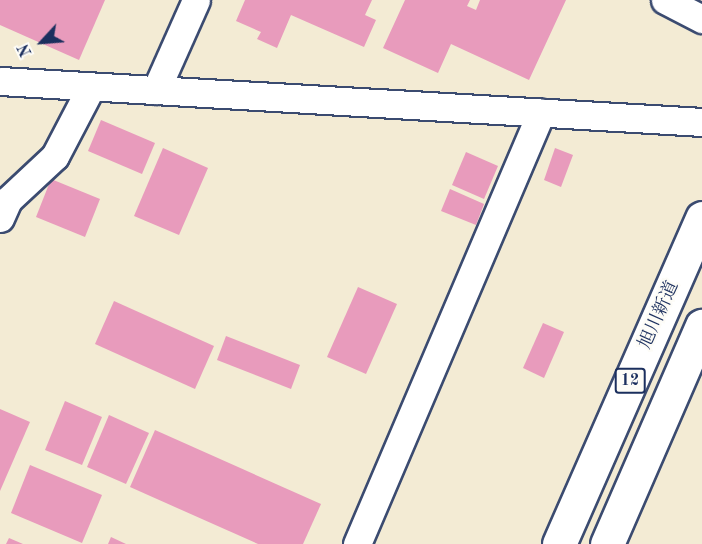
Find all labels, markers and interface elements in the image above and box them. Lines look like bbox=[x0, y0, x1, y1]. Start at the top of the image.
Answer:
north arrow bbox=[12, 12, 72, 72]
text: N bbox=[16, 41, 36, 59]
street label: 旭川新道 bbox=[634, 278, 684, 352]
road number: 12 bbox=[614, 368, 646, 394]

